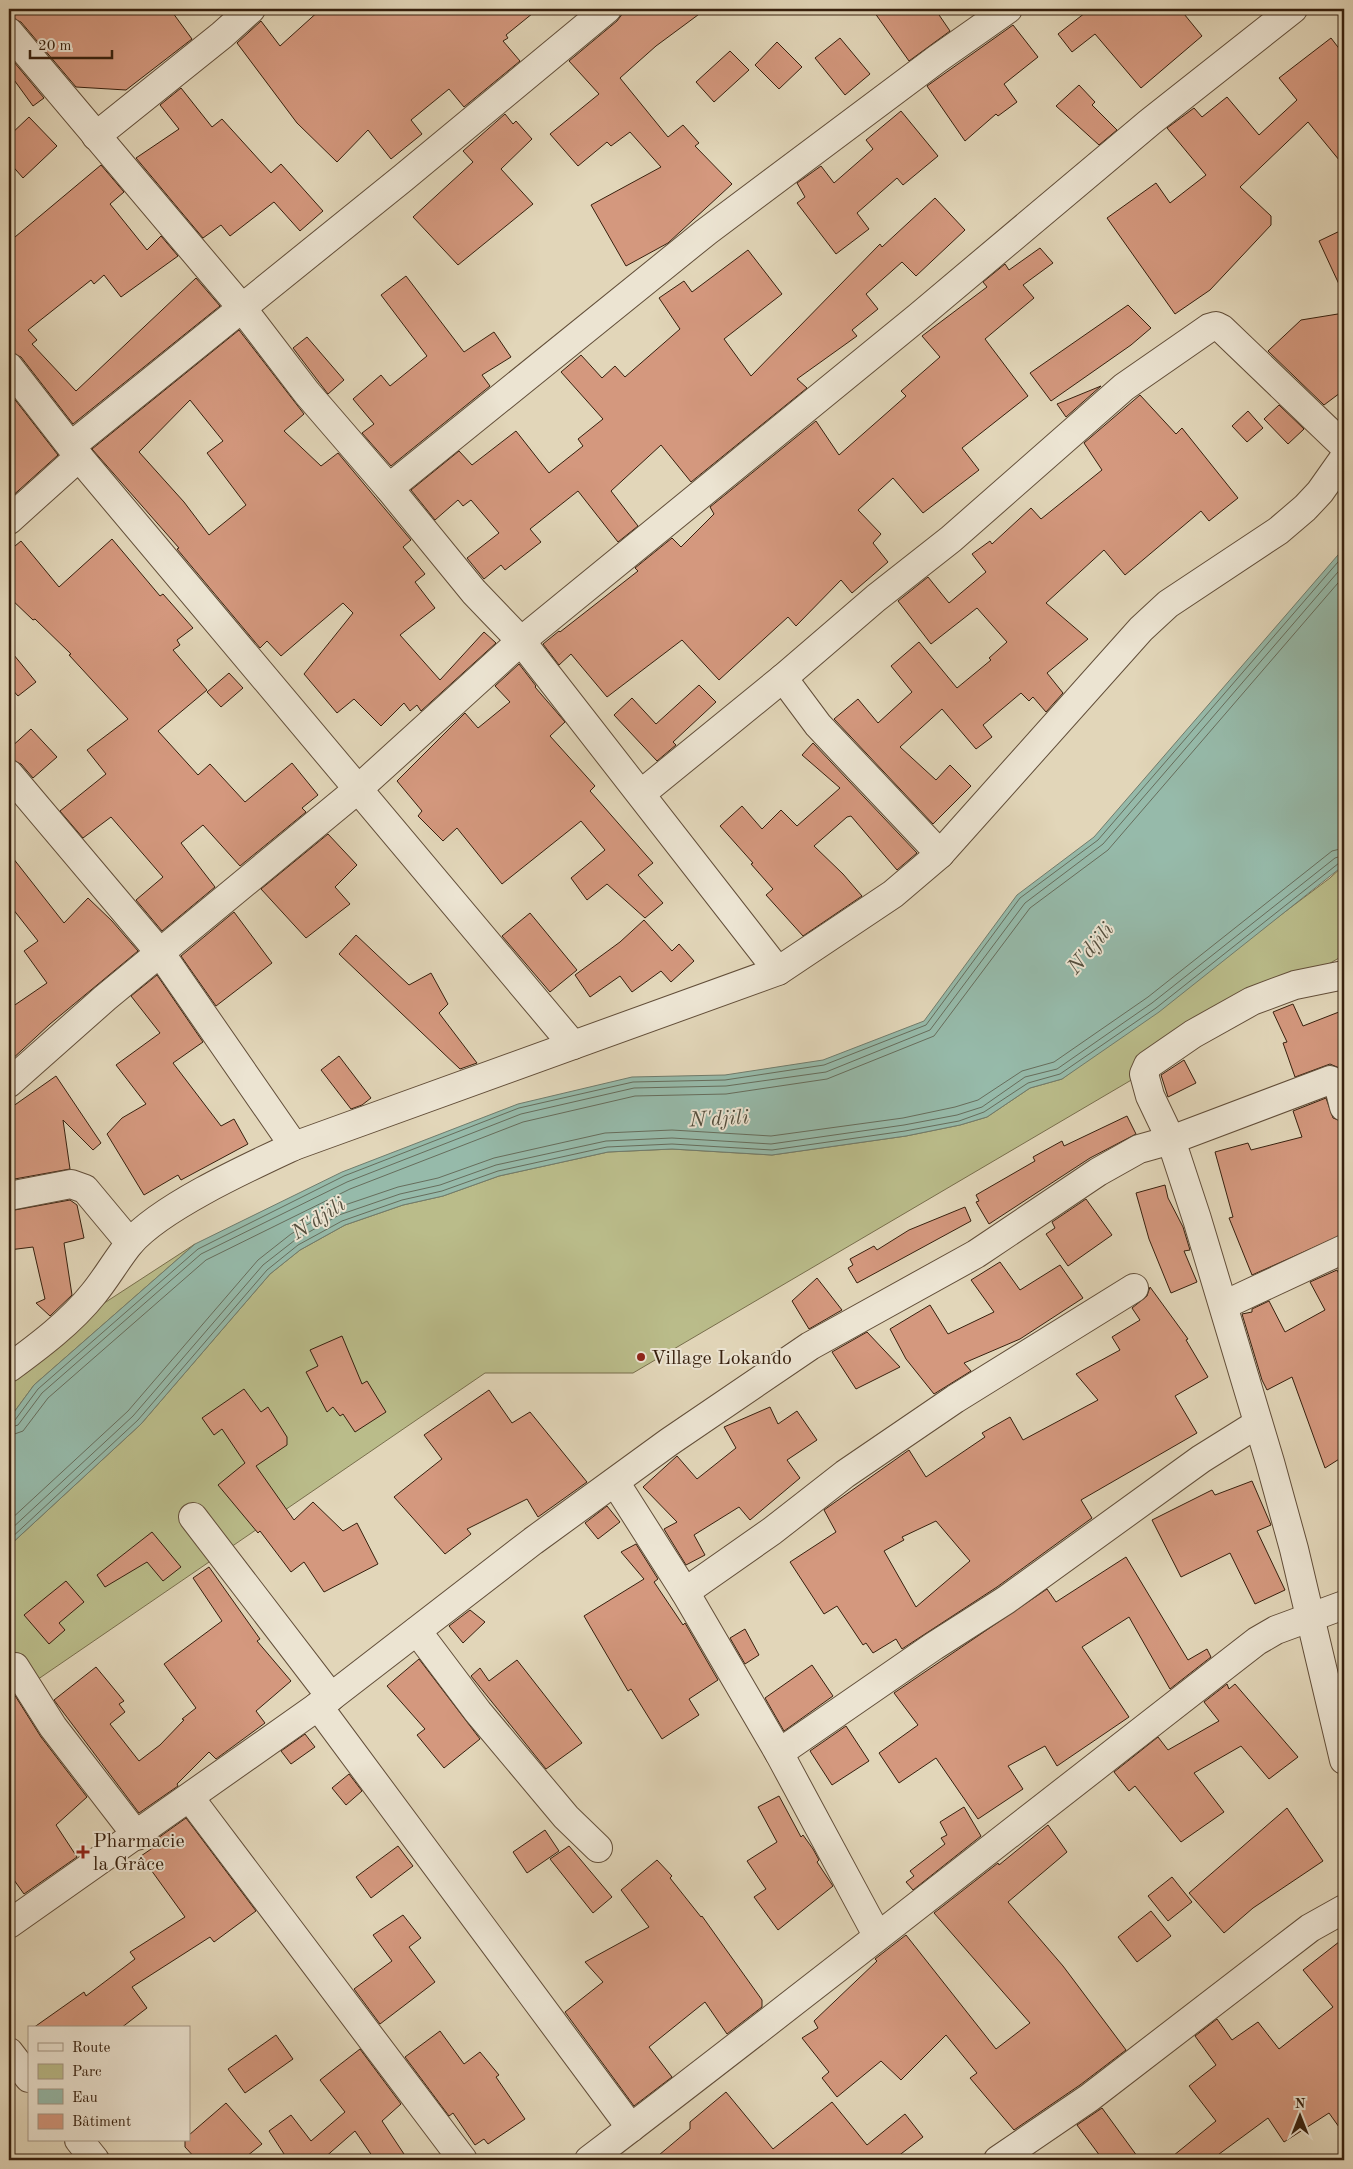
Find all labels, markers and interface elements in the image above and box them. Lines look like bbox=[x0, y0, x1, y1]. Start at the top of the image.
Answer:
scale bar bbox=[30, 28, 112, 60]
text: 20 m bbox=[38, 39, 72, 54]
water label: N'djili bbox=[1063, 919, 1118, 979]
water label: N'djili bbox=[688, 1107, 749, 1132]
water label: N'djili bbox=[287, 1194, 350, 1245]
place label: Village Lokando bbox=[651, 1349, 792, 1369]
marker: Village Lokando bbox=[635, 1351, 647, 1363]
place label: Pharmacie la Grâce bbox=[93, 1832, 185, 1875]
marker: Pharmacie la Grâce bbox=[77, 1846, 89, 1858]
legend bbox=[28, 2026, 190, 2142]
text: Route bbox=[72, 2041, 110, 2056]
text: Parc bbox=[72, 2065, 102, 2080]
text: Eau bbox=[72, 2091, 98, 2106]
north arrow bbox=[1276, 2092, 1326, 2142]
text: N bbox=[1295, 2097, 1306, 2111]
text: Bâtiment bbox=[72, 2115, 131, 2130]

